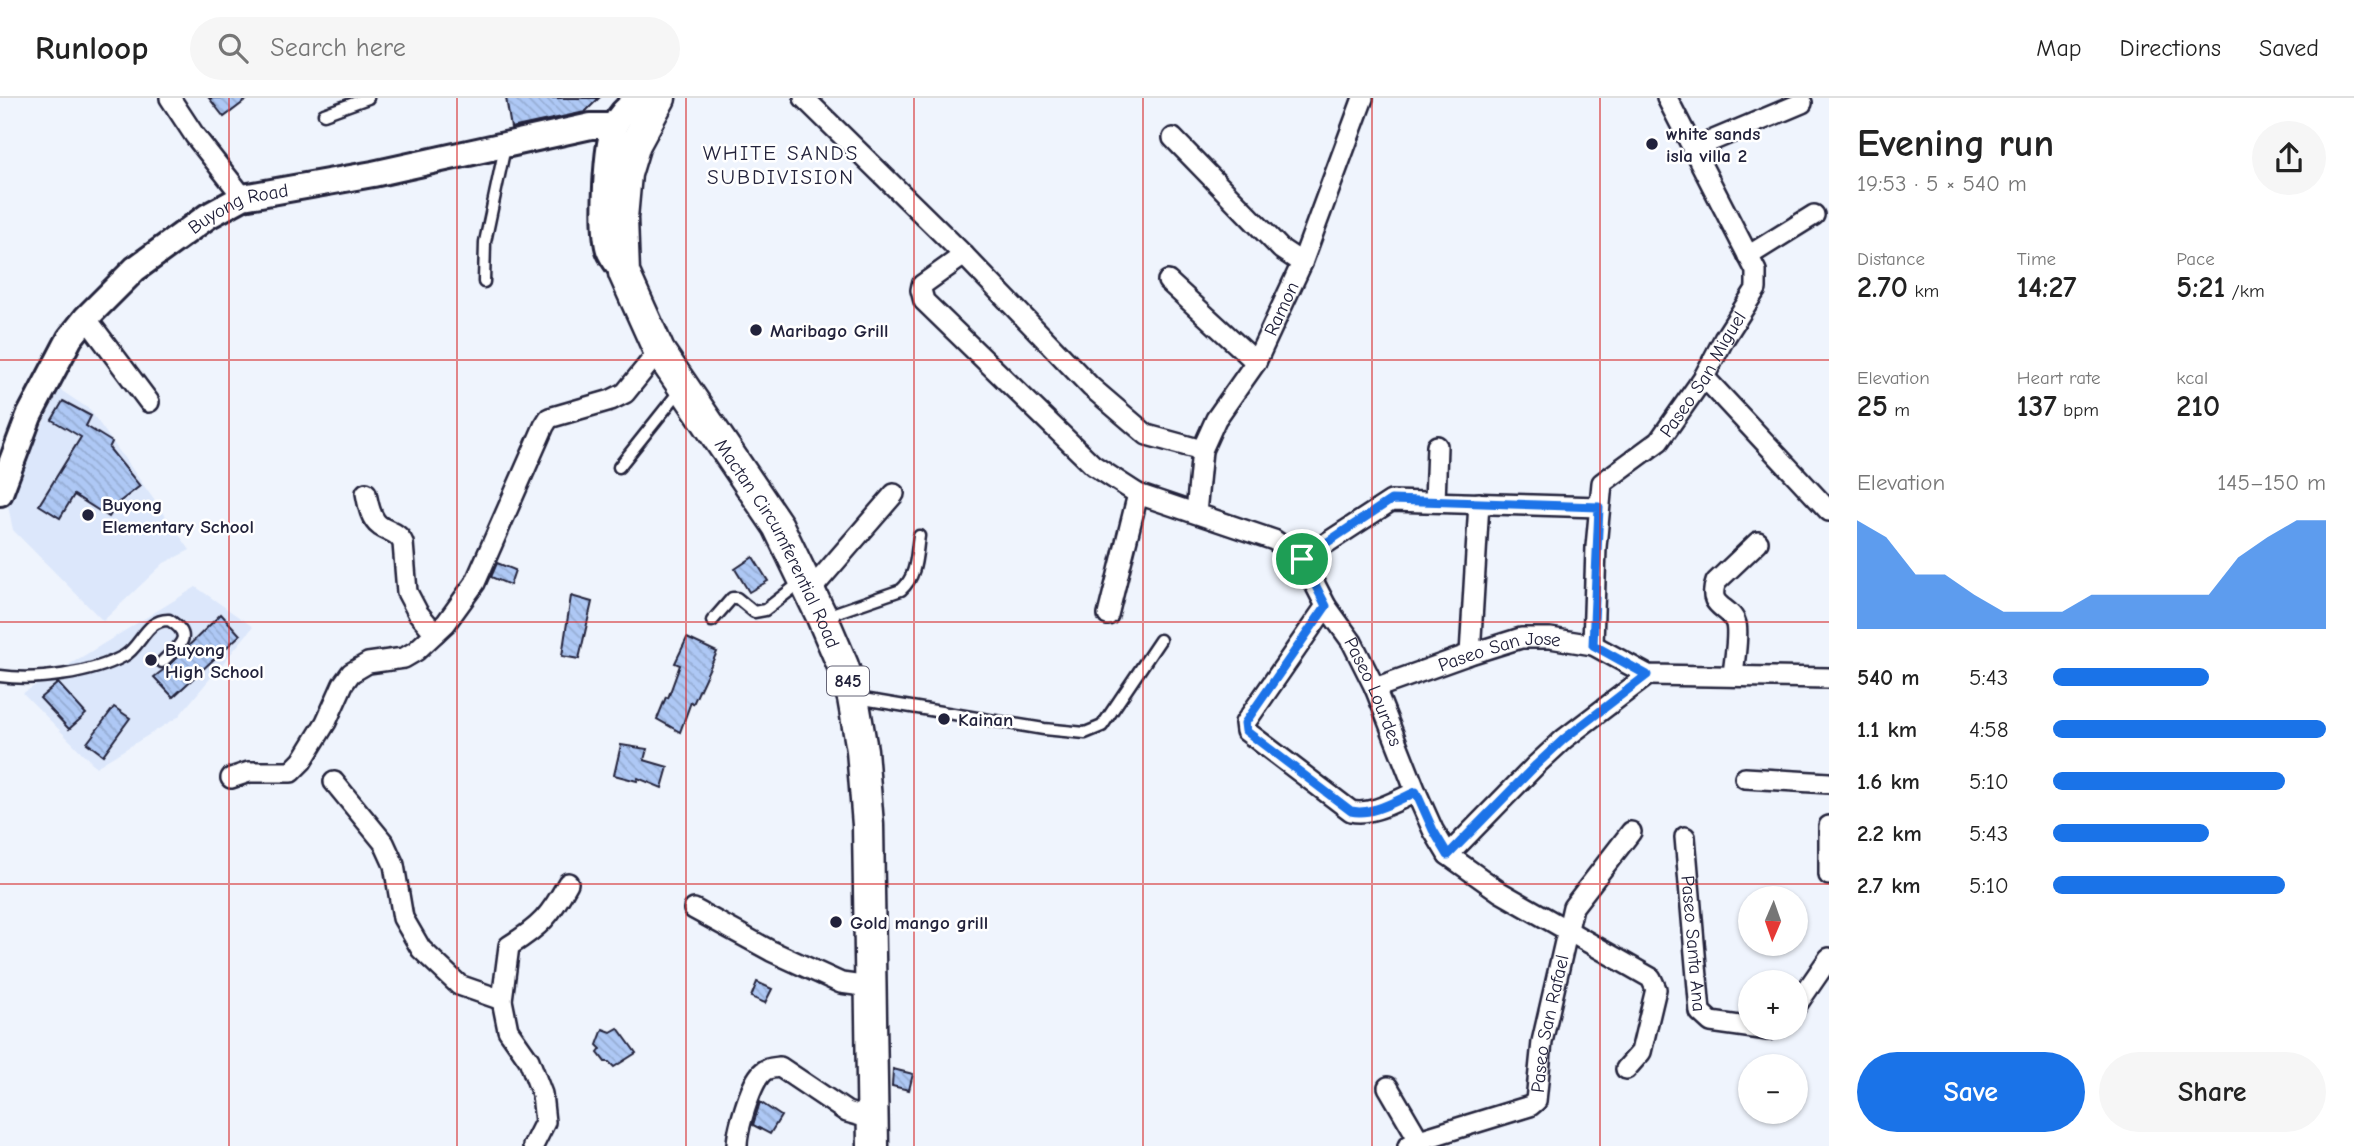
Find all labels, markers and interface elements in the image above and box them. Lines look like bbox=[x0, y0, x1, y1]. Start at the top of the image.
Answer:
search box bbox=[190, 17, 680, 80]
text: Runloop bbox=[35, 29, 148, 67]
icon: search bbox=[214, 29, 252, 67]
text: Search here bbox=[270, 33, 406, 63]
text: Map bbox=[2036, 34, 2082, 62]
text: Directions bbox=[2120, 34, 2221, 62]
text: Saved bbox=[2259, 34, 2319, 62]
button: share bbox=[2252, 121, 2326, 195]
text: Evening run bbox=[1857, 122, 2054, 166]
place label: white sands isla villa 2 bbox=[1666, 123, 1760, 167]
marker: white sands isla villa 2 bbox=[1644, 136, 1660, 152]
district label: WHITE SANDS SUBDIVISION bbox=[703, 141, 859, 189]
text: 19:53 · 5 × 540 m bbox=[1857, 170, 2027, 197]
street label: Buyong Road bbox=[184, 179, 290, 239]
text: Distance bbox=[1857, 248, 1925, 270]
text: Time bbox=[2017, 248, 2056, 270]
text: Pace bbox=[2176, 248, 2215, 270]
text: 2.70 bbox=[1857, 270, 1908, 305]
text: 14:27 bbox=[2017, 270, 2077, 305]
text: 5:21 bbox=[2176, 270, 2225, 305]
street label: Ramon bbox=[1260, 278, 1304, 339]
text: km bbox=[1908, 280, 1939, 302]
text: /km bbox=[2225, 280, 2265, 302]
street label: Paseo San Miguel bbox=[1655, 308, 1751, 442]
place label: Maribago Grill bbox=[770, 320, 889, 342]
marker: Maribago Grill bbox=[748, 322, 764, 338]
text: Elevation bbox=[1857, 367, 1930, 389]
text: Heart rate bbox=[2017, 367, 2100, 389]
text: kcal bbox=[2176, 367, 2208, 389]
text: 25 bbox=[1857, 389, 1888, 424]
text: 137 bbox=[2017, 389, 2057, 424]
text: 210 bbox=[2176, 389, 2220, 424]
text: m bbox=[1888, 399, 1910, 421]
text: bpm bbox=[2057, 399, 2099, 421]
street label: Mactan Circumferential Road bbox=[710, 435, 844, 652]
text: Elevation bbox=[1857, 469, 1945, 496]
text: 145–150 m bbox=[2217, 469, 2326, 496]
place label: Buyong Elementary School bbox=[102, 494, 254, 538]
marker: Buyong Elementary School bbox=[80, 507, 96, 523]
pin bbox=[1272, 529, 1332, 589]
icon: arrive bbox=[1283, 540, 1321, 578]
street label: Paseo San Jose bbox=[1435, 628, 1562, 676]
street label: Paseo Lourdes bbox=[1339, 634, 1407, 750]
place label: Buyong High School bbox=[165, 639, 264, 683]
marker: Buyong High School bbox=[143, 652, 159, 668]
text: 540 m bbox=[1857, 664, 1920, 691]
text: 5:43 bbox=[1969, 664, 2008, 691]
road number: 845 bbox=[827, 666, 869, 696]
place label: Kainan bbox=[958, 709, 1013, 731]
marker: Kainan bbox=[936, 711, 952, 727]
text: 1.1 km bbox=[1857, 716, 1917, 743]
text: 4:58 bbox=[1969, 716, 2009, 743]
text: 1.6 km bbox=[1857, 768, 1920, 795]
text: 5:10 bbox=[1969, 768, 2009, 795]
text: 2.2 km bbox=[1857, 820, 1922, 847]
text: 5:43 bbox=[1969, 820, 2008, 847]
text: 2.7 km bbox=[1857, 872, 1921, 899]
text: 5:10 bbox=[1969, 872, 2009, 899]
street label: Paseo Santa Ana bbox=[1676, 875, 1710, 1013]
north arrow bbox=[1738, 886, 1808, 956]
map controls bbox=[1738, 886, 1808, 1124]
place label: Gold mango grill bbox=[850, 912, 988, 934]
marker: Gold mango grill bbox=[828, 914, 844, 930]
street label: Paseo San Rafael bbox=[1527, 953, 1574, 1094]
button: + bbox=[1738, 970, 1808, 1040]
button: Save bbox=[1857, 1052, 2085, 1132]
button: Share bbox=[2099, 1052, 2326, 1132]
button: − bbox=[1738, 1054, 1808, 1124]

